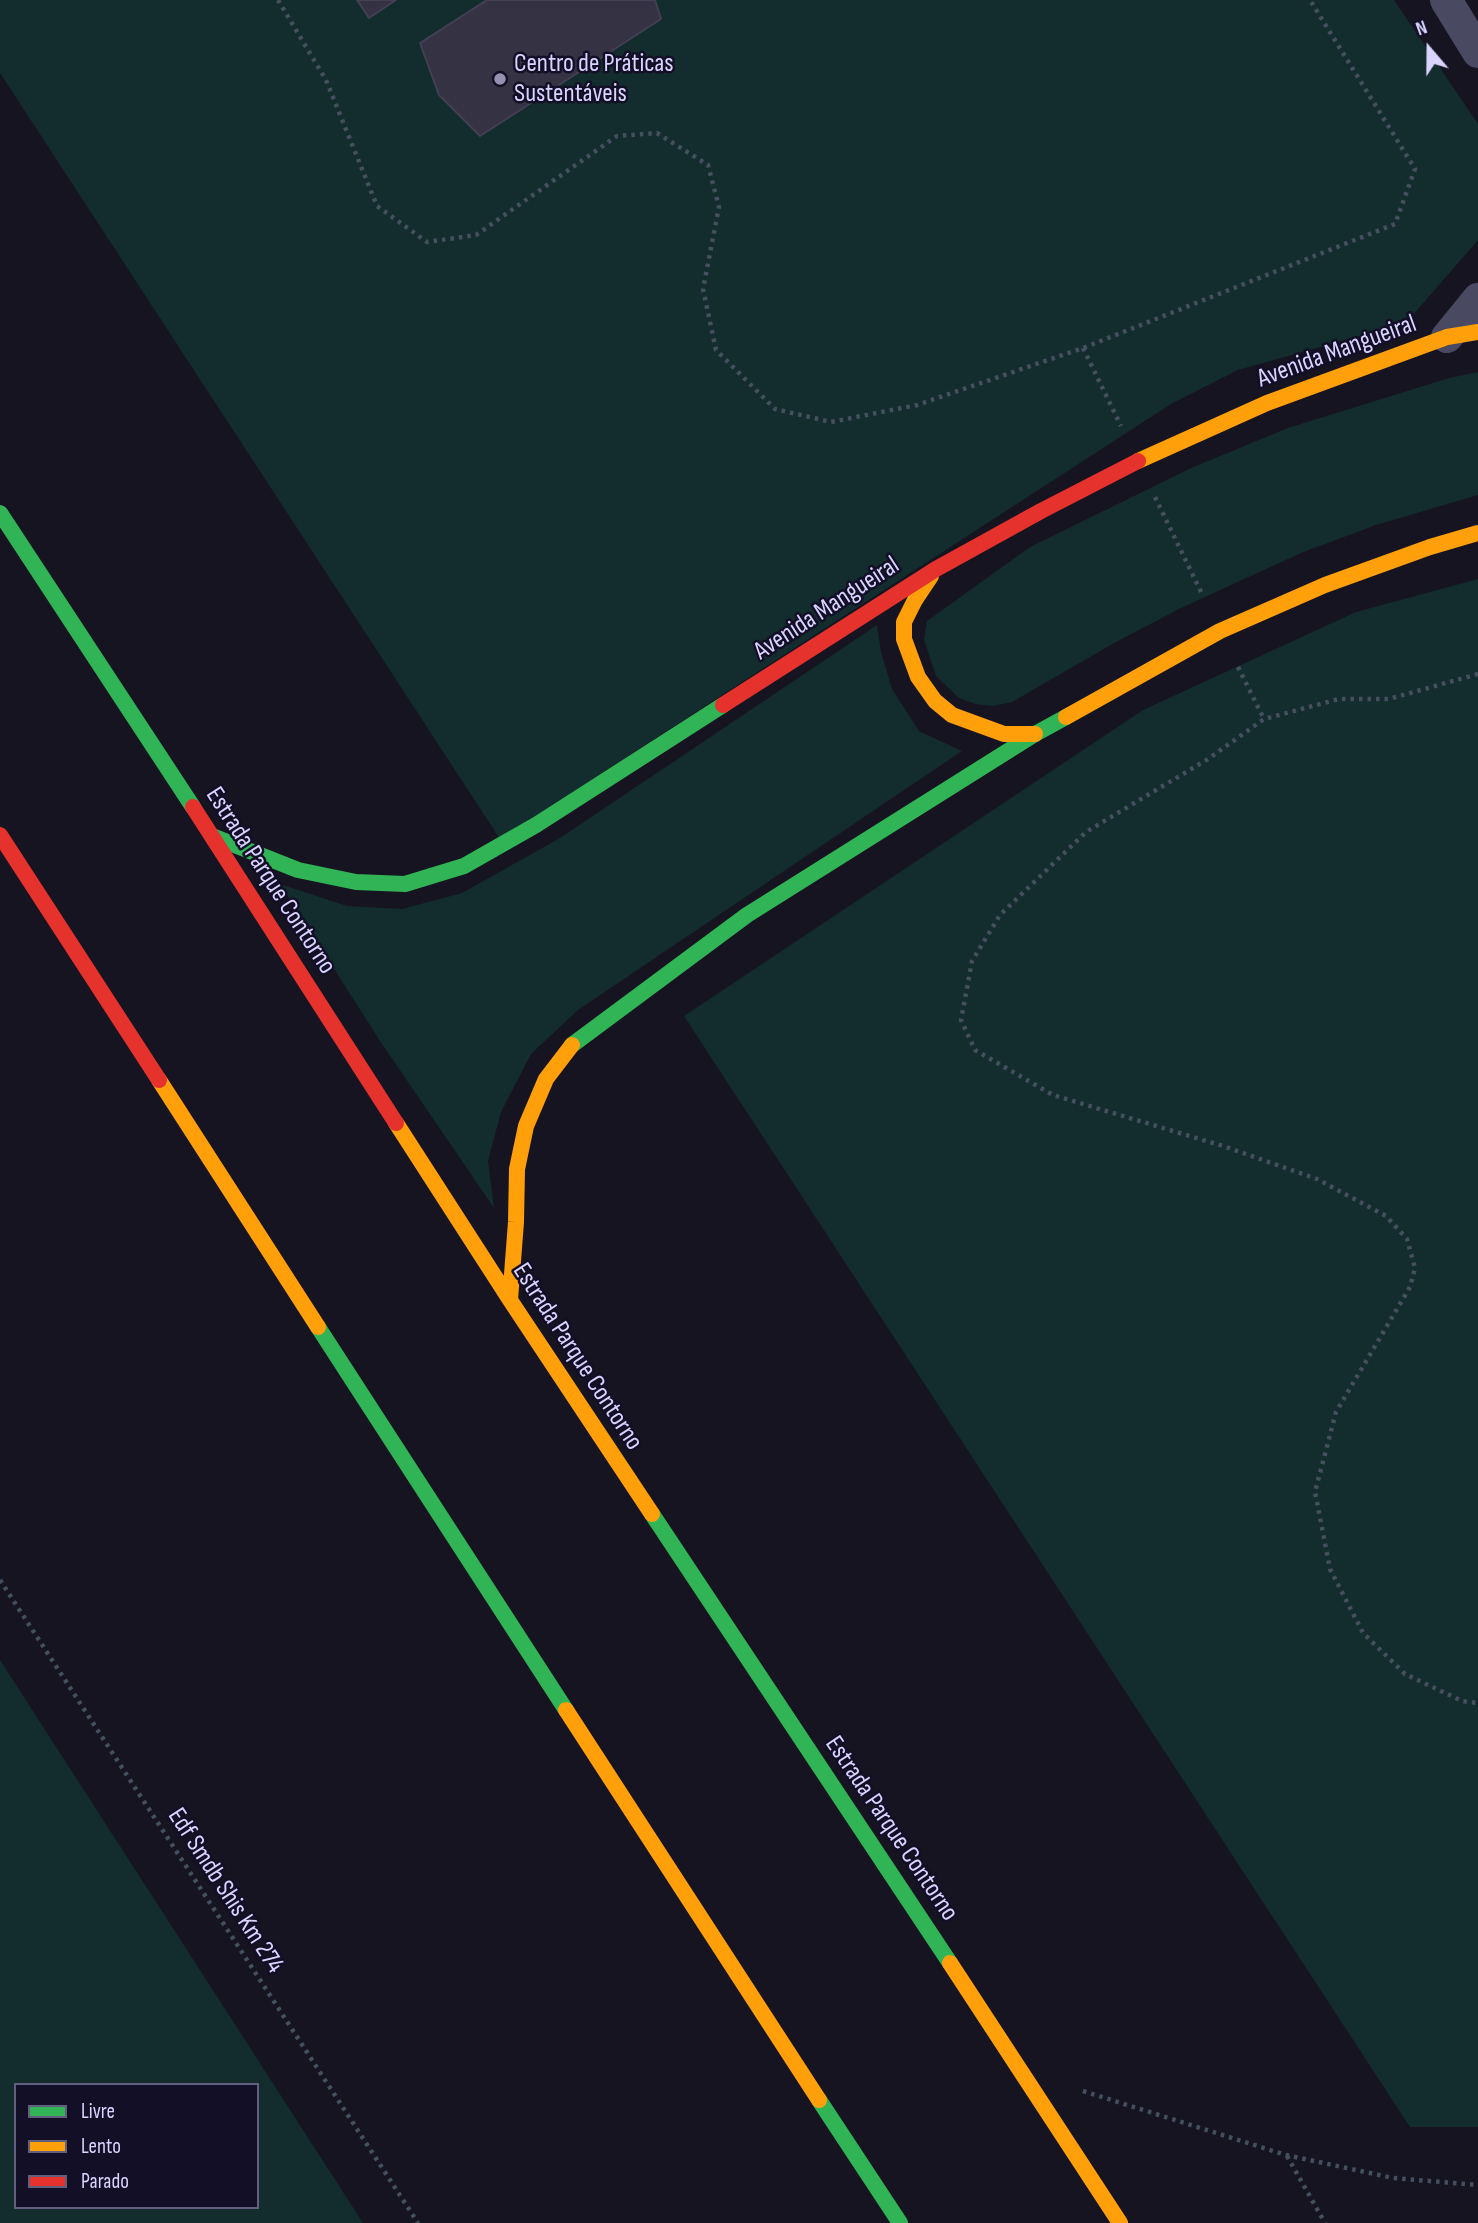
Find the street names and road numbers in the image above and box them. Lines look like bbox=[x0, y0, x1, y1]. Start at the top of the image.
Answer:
street label: Avenida Mangueiral bbox=[1253, 309, 1421, 395]
street label: Avenida Mangueiral bbox=[748, 550, 906, 668]
street label: Estrada Parque Contorno bbox=[198, 782, 342, 980]
street label: Estrada Parque Contorno bbox=[505, 1258, 649, 1456]
street label: Estrada Parque Contorno bbox=[818, 1731, 964, 1927]
street label: Edf Smdb Shis Km 274 bbox=[160, 1803, 290, 1979]

